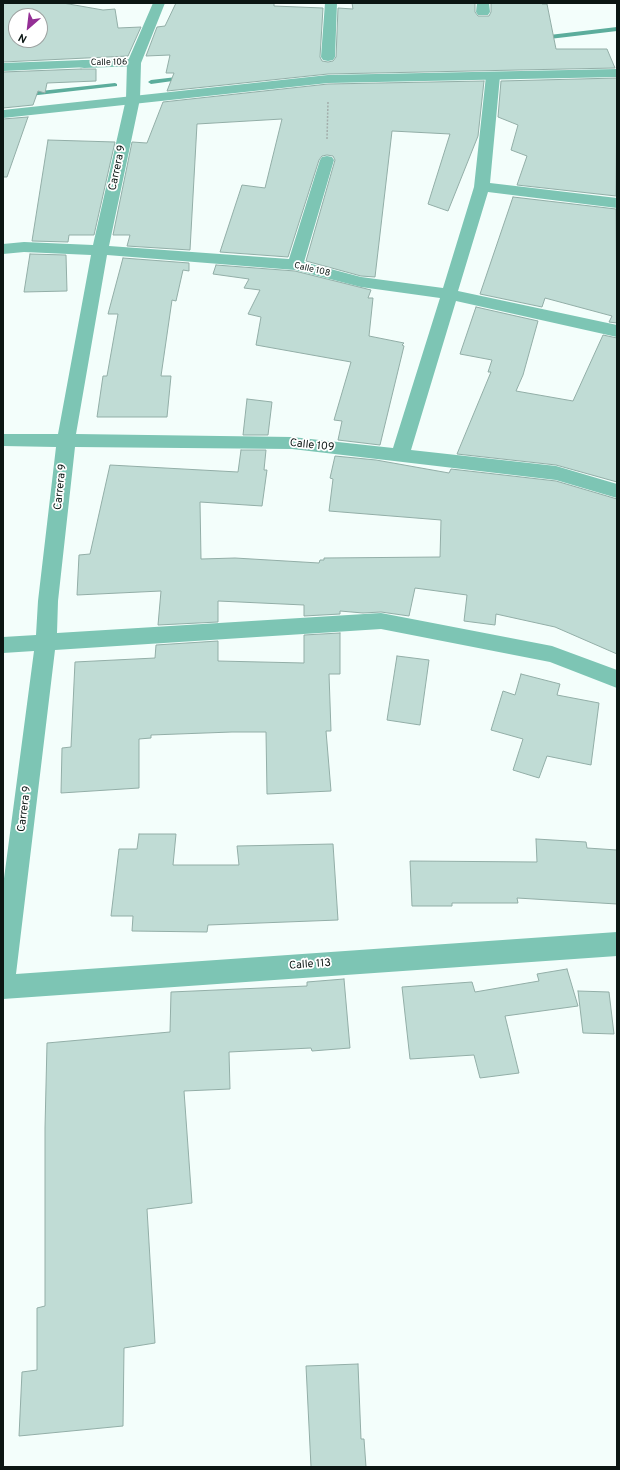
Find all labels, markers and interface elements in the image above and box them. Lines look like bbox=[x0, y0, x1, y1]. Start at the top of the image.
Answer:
north arrow bbox=[8, 8, 48, 48]
text: N bbox=[16, 30, 30, 46]
street label: Calle 106 bbox=[91, 57, 127, 69]
street label: Carrera 9 bbox=[107, 144, 129, 192]
street label: Calle 108 bbox=[293, 261, 331, 279]
street label: Calle 109 bbox=[289, 437, 335, 455]
street label: Carrera 9 bbox=[52, 463, 70, 511]
street label: Carrera 9 bbox=[16, 785, 34, 833]
street label: Calle 113 bbox=[289, 957, 331, 973]

